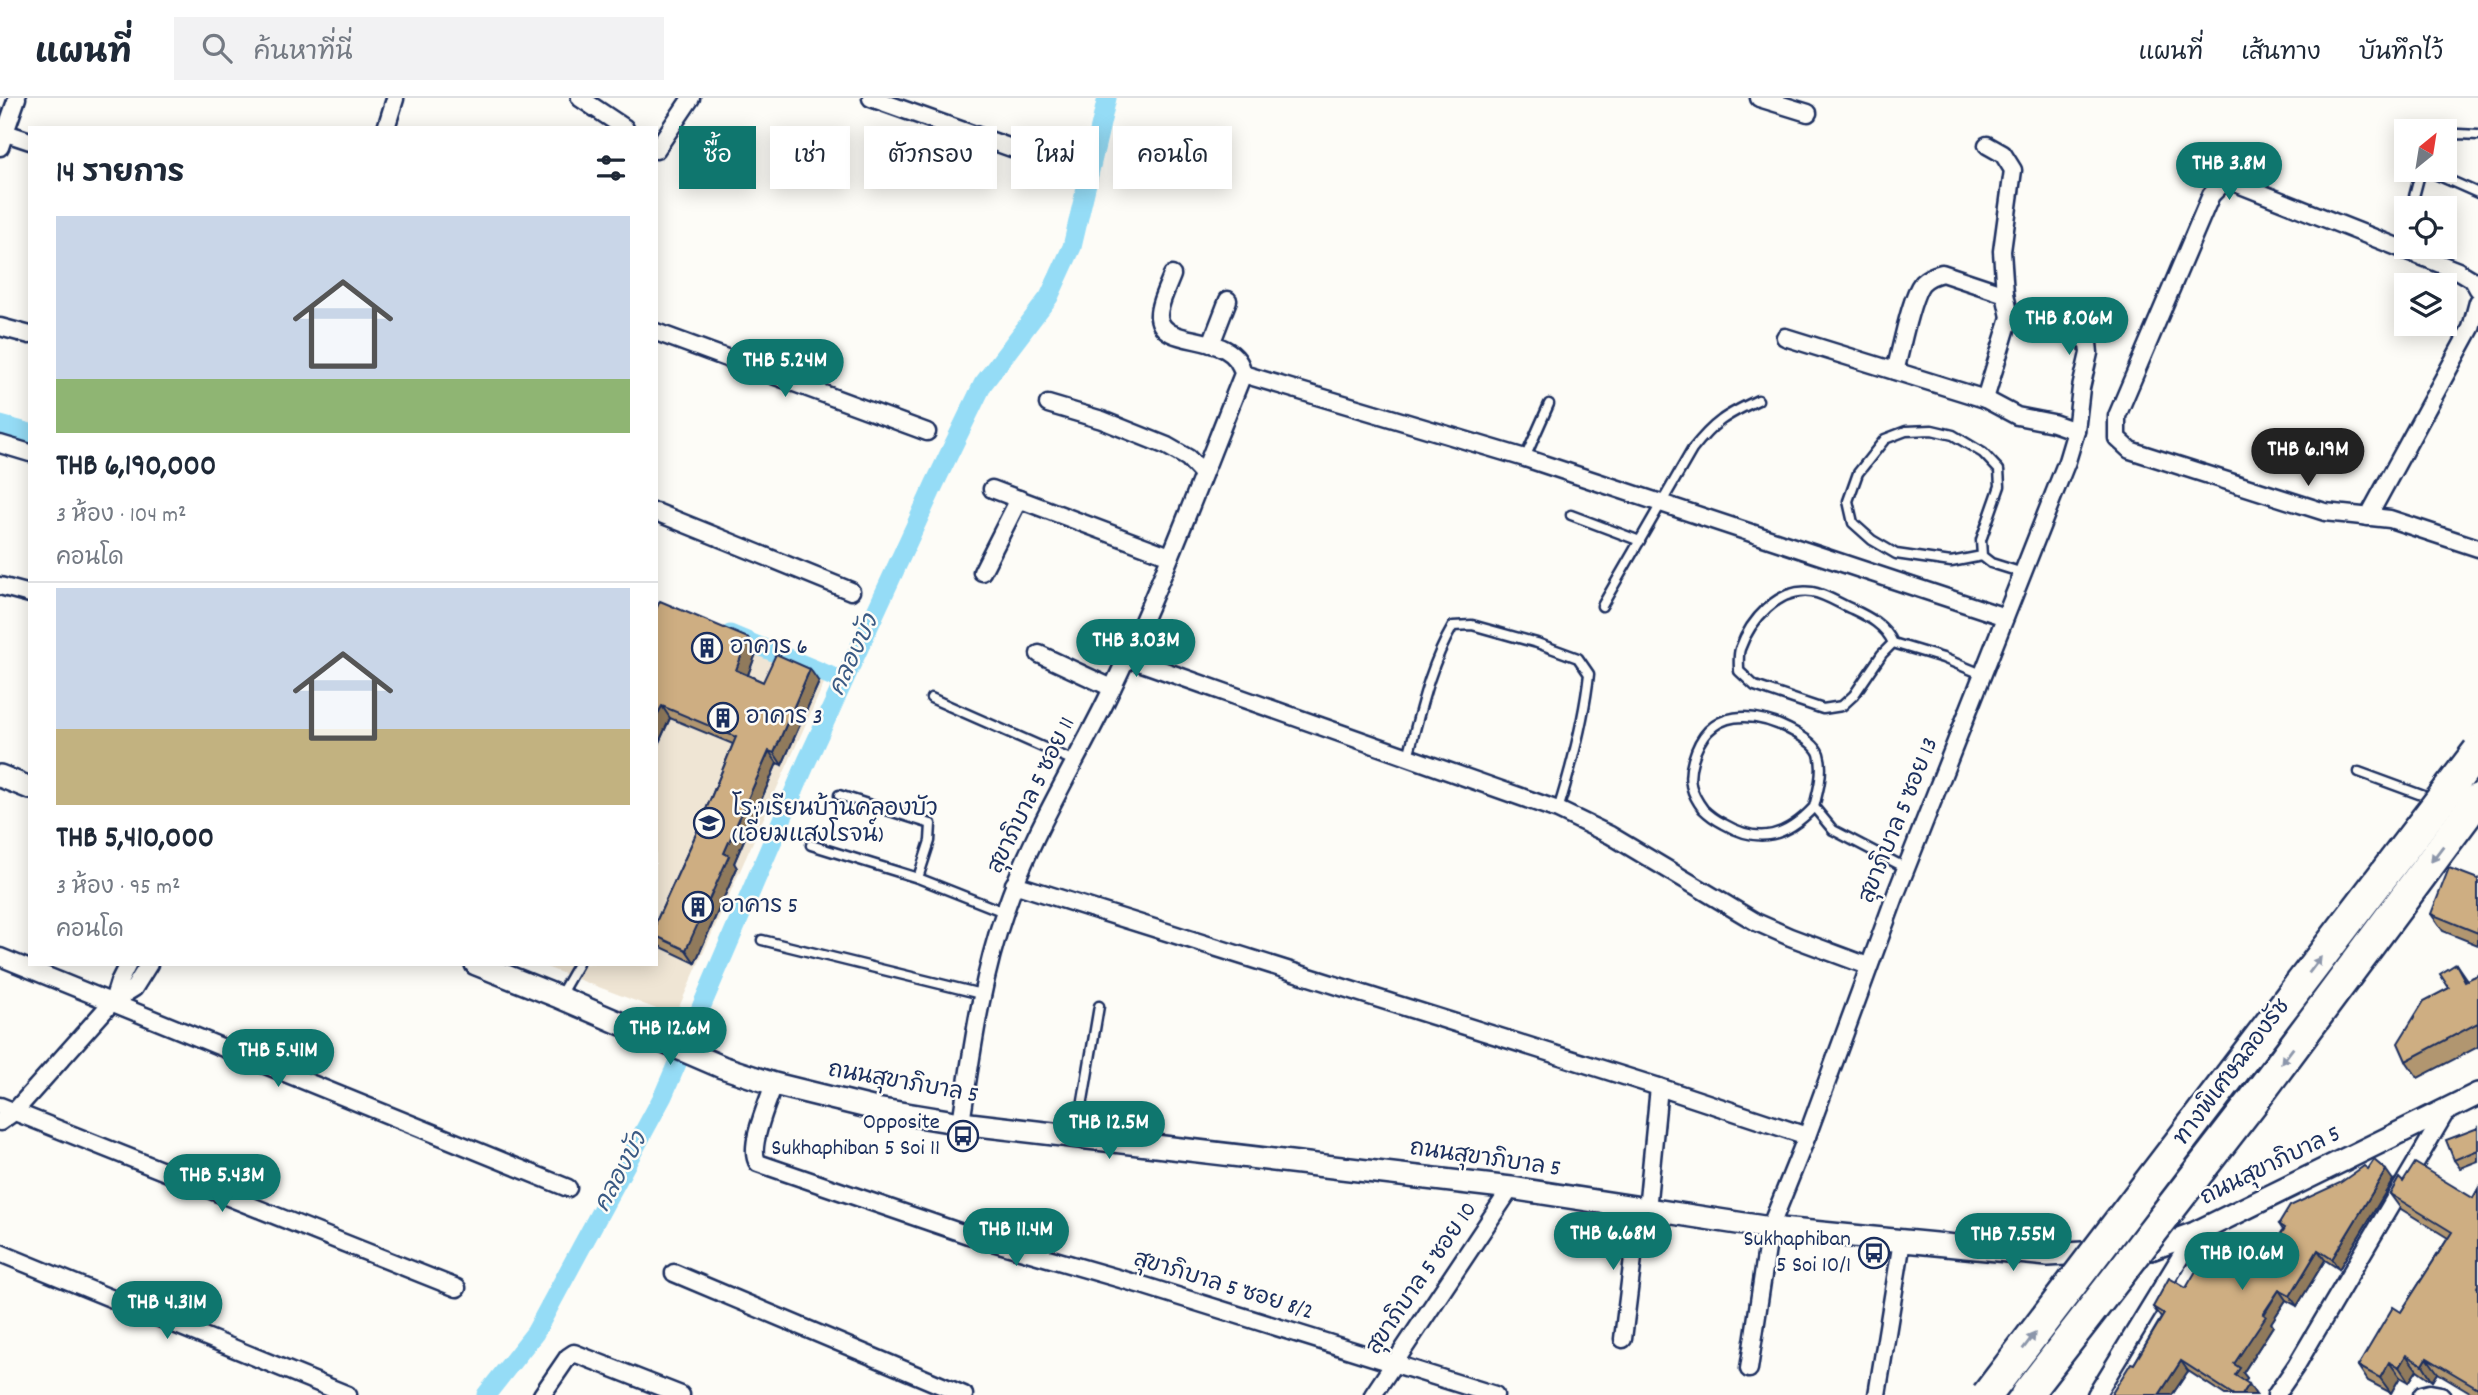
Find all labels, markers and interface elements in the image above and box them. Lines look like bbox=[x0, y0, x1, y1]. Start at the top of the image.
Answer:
search box bbox=[174, 17, 664, 80]
icon: search bbox=[198, 29, 236, 67]
text: แผนที่ bbox=[35, 32, 132, 79]
text: ค้นหาที่นี่ bbox=[254, 35, 353, 72]
text: แผนที่ bbox=[2138, 37, 2203, 71]
text: เส้นทาง bbox=[2241, 37, 2321, 71]
text: บันทึกไว้ bbox=[2359, 37, 2443, 71]
north arrow bbox=[2394, 119, 2457, 182]
map controls bbox=[2394, 119, 2457, 336]
chip: ซื้อ bbox=[679, 126, 756, 189]
chip: เช่า bbox=[770, 126, 850, 189]
chip: ตัวกรอง bbox=[864, 126, 997, 189]
chip: ใหม่ bbox=[1011, 126, 1099, 189]
chip: คอนโด bbox=[1113, 126, 1232, 189]
pin: THB 3.8M bbox=[2157, 142, 2301, 202]
text: THB 3.8M bbox=[2192, 148, 2266, 181]
icon: filters bbox=[592, 149, 630, 187]
text: 14 รายการ bbox=[56, 154, 184, 197]
button: locate bbox=[2394, 196, 2457, 259]
icon: home bbox=[280, 261, 406, 387]
button: layers bbox=[2394, 273, 2457, 336]
pin: THB 8.06M bbox=[1989, 298, 2149, 357]
text: THB 8.06M bbox=[2025, 303, 2113, 336]
pin: THB 5.24M bbox=[705, 340, 865, 399]
text: THB 5.24M bbox=[743, 345, 827, 378]
pin: THB 6.19M bbox=[2228, 428, 2388, 488]
text: THB 6.19M bbox=[2267, 434, 2349, 467]
text: THB 6,190,000 bbox=[56, 447, 216, 490]
text: 3 ห้อง · 104 m² bbox=[56, 500, 186, 533]
text: คอนโด bbox=[56, 543, 124, 576]
water label: คลองบัว bbox=[822, 609, 889, 702]
pin: THB 3.03M bbox=[1056, 620, 1216, 679]
text: THB 3.03M bbox=[1092, 625, 1180, 658]
building icon: อาคาร 6 bbox=[690, 631, 724, 665]
place label: อาคาร 6 bbox=[730, 632, 808, 665]
icon: home bbox=[280, 633, 406, 759]
building icon: อาคาร 3 bbox=[706, 701, 740, 735]
place label: อาคาร 3 bbox=[746, 702, 823, 735]
street label: สุขาภิบาล 5 ซอย 11 bbox=[980, 712, 1085, 880]
street label: สุขาภิบาล 5 ซอย 13 bbox=[1851, 733, 1948, 909]
place label: โรงเรียนบ้านคลองบัว (เอี่ยมแสงโรจน์) bbox=[732, 791, 938, 853]
school or university icon: โรงเรียนบ้านคลองบัว (เอี่ยมแสงโรจน์) bbox=[692, 806, 726, 840]
text: THB 5,410,000 bbox=[56, 819, 214, 862]
one-way arrow bbox=[2431, 845, 2445, 863]
text: 3 ห้อง · 95 m² bbox=[56, 872, 180, 905]
building icon: อาคาร 5 bbox=[681, 890, 715, 924]
place label: อาคาร 5 bbox=[721, 891, 798, 924]
text: คอนโด bbox=[56, 915, 124, 948]
one-way arrow bbox=[2308, 956, 2322, 974]
street label: ทางพิเศษฉลองรัช bbox=[2166, 992, 2299, 1153]
pin: THB 12.6M bbox=[590, 1007, 750, 1067]
text: THB 12.6M bbox=[630, 1013, 710, 1046]
pin: THB 5.41M bbox=[198, 1030, 358, 1089]
text: THB 5.41M bbox=[238, 1035, 318, 1068]
one-way arrow bbox=[2280, 1047, 2294, 1065]
street label: ถนนสุขาภิบาล 5 bbox=[825, 1054, 981, 1113]
pin: THB 12.5M bbox=[1029, 1102, 1189, 1161]
place label: Opposite Sukhaphiban 5 Soi 11 bbox=[771, 1107, 940, 1166]
text: THB 12.5M bbox=[1069, 1107, 1149, 1140]
street label: ถนนสุขาภิบาล 5 bbox=[2195, 1118, 2347, 1215]
bus stop icon: Opposite Sukhaphiban 5 Soi 11 bbox=[946, 1119, 980, 1153]
water label: คลองบัว bbox=[587, 1126, 658, 1219]
street label: ถนนสุขาภิบาล 5 bbox=[1407, 1132, 1563, 1187]
pin: THB 5.43M bbox=[142, 1154, 302, 1214]
text: THB 5.43M bbox=[180, 1160, 264, 1193]
street label: สุขาภิบาล 5 ซอย 10 bbox=[1359, 1195, 1487, 1362]
pin: THB 11.4M bbox=[936, 1208, 1096, 1268]
pin: THB 6.68M bbox=[1533, 1212, 1693, 1272]
text: THB 11.4M bbox=[979, 1214, 1053, 1247]
pin: THB 7.55M bbox=[1933, 1214, 2093, 1273]
text: THB 6.68M bbox=[1570, 1218, 1656, 1251]
text: THB 7.55M bbox=[1971, 1219, 2055, 1252]
place label: Sukhaphiban 5 Soi 10/1 bbox=[1743, 1224, 1851, 1283]
pin: THB 10.6M bbox=[2162, 1232, 2322, 1292]
bus stop icon: Sukhaphiban 5 Soi 10/1 bbox=[1857, 1236, 1891, 1270]
text: THB 10.6M bbox=[2200, 1238, 2284, 1271]
street label: สุขาภิบาล 5 ซอย 8/2 bbox=[1129, 1243, 1317, 1330]
pin: THB 4.31M bbox=[87, 1282, 247, 1341]
text: THB 4.31M bbox=[127, 1287, 207, 1320]
one-way arrow bbox=[2021, 1332, 2036, 1350]

